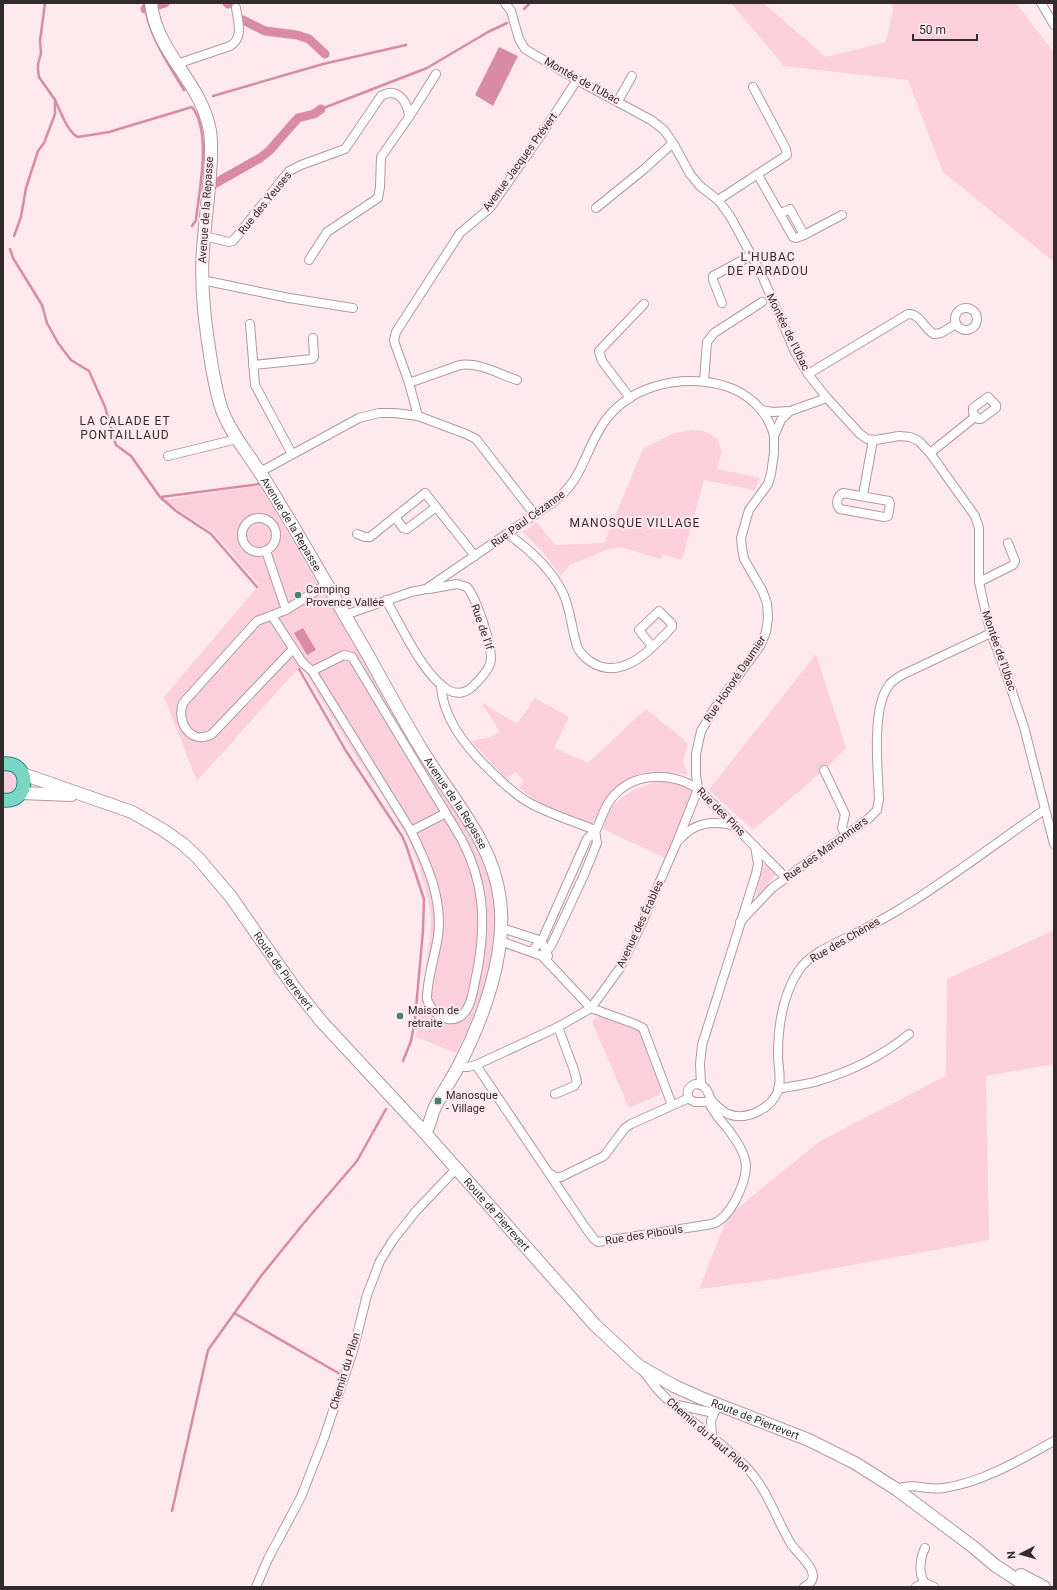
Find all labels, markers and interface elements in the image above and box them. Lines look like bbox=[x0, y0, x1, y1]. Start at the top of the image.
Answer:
scale bar bbox=[913, 16, 977, 42]
text: 50 m bbox=[919, 23, 946, 37]
street label: Montée de l'Ubac bbox=[542, 55, 622, 107]
street label: Avenue Jacques Prévert bbox=[480, 110, 560, 214]
street label: Avenue de la Repasse bbox=[196, 156, 216, 264]
street label: Rue des Yeuses bbox=[236, 169, 295, 237]
district label: L'HUBAC DE PARADOU bbox=[727, 250, 809, 278]
street label: Montée de l'Ubac bbox=[764, 291, 812, 373]
district label: LA CALADE ET PONTAILLAUD bbox=[79, 414, 171, 442]
street label: Avenue de la Repasse bbox=[258, 475, 324, 573]
street label: Rue Paul Cézanne bbox=[489, 488, 568, 550]
district label: MANOSQUE VILLAGE bbox=[570, 516, 700, 530]
place label: Camping Provence Vallée bbox=[306, 583, 384, 609]
marker: Camping Provence Vallée bbox=[293, 590, 303, 600]
street label: Rue de l'If bbox=[468, 602, 496, 652]
street label: Montée de l'Ubac bbox=[979, 609, 1019, 693]
street label: Rue Honoré Daumier bbox=[701, 633, 769, 725]
street label: Avenue de la Repasse bbox=[421, 754, 490, 851]
street label: Rue des Pins bbox=[694, 785, 748, 839]
street label: Rue des Marronniers bbox=[781, 814, 871, 884]
street label: Avenue des Érables bbox=[614, 878, 666, 970]
street label: Rue des Chênes bbox=[808, 915, 883, 965]
street label: Route de Pierrevert bbox=[251, 929, 316, 1013]
place label: Maison de retraite bbox=[408, 1004, 459, 1030]
marker: Maison de retraite bbox=[395, 1011, 405, 1021]
place label: Manosque - Village bbox=[446, 1089, 498, 1115]
marker: Manosque - Village bbox=[433, 1096, 443, 1106]
street label: Route de Pierrevert bbox=[461, 1175, 533, 1254]
street label: Rue des Pibouls bbox=[604, 1222, 684, 1248]
street label: Chemin du Pilon bbox=[327, 1331, 363, 1411]
street label: Chemin du Haut Pilon bbox=[664, 1395, 752, 1475]
street label: Route de Pierrevert bbox=[709, 1396, 801, 1442]
north arrow bbox=[1001, 1534, 1041, 1574]
text: N bbox=[1005, 1550, 1018, 1560]

